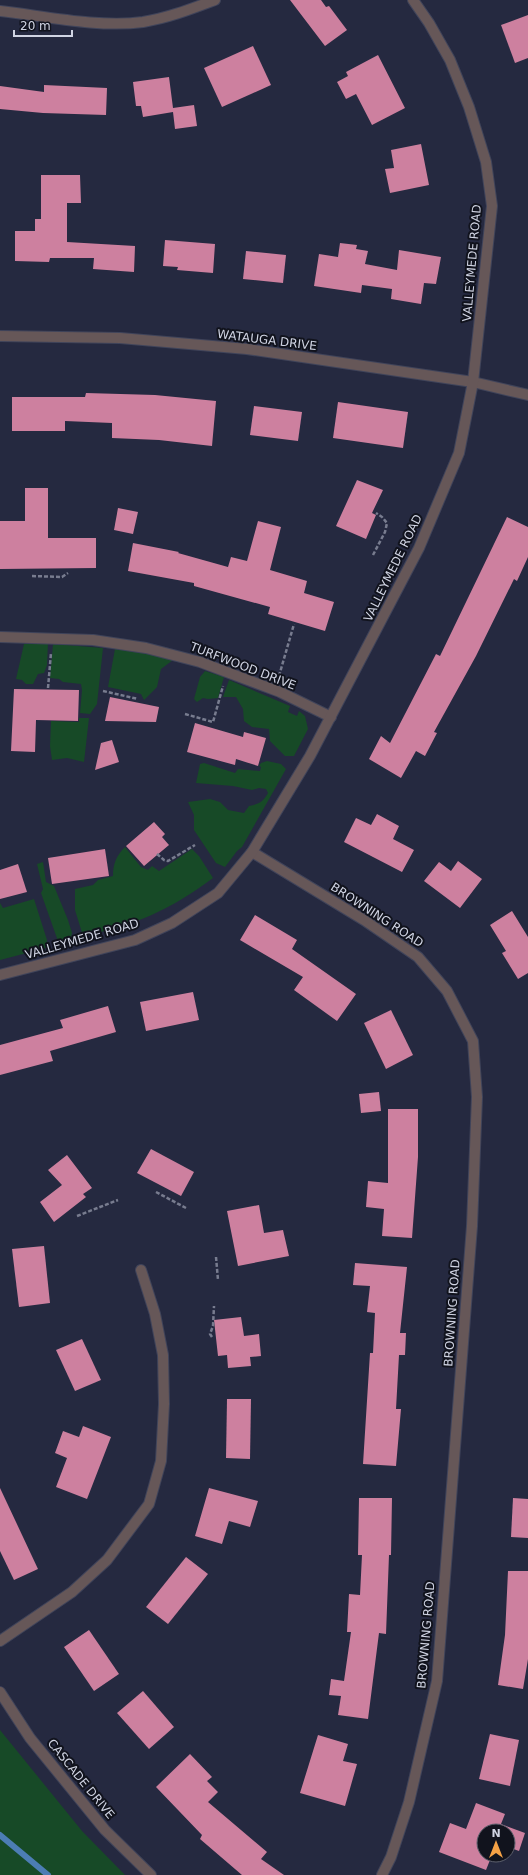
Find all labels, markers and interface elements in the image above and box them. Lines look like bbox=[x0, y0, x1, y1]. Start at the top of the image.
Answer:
scale bar bbox=[14, 12, 72, 38]
text: 20 m bbox=[20, 19, 51, 33]
street label: VALLEYMEDE ROAD bbox=[460, 204, 484, 322]
street label: WATAUGA DRIVE bbox=[216, 327, 318, 353]
street label: VALLEYMEDE ROAD bbox=[361, 512, 425, 624]
street label: TURFWOOD DRIVE bbox=[187, 639, 298, 693]
street label: BROWNING ROAD bbox=[328, 880, 426, 950]
street label: VALLEYMEDE ROAD bbox=[24, 916, 140, 962]
street label: BROWNING ROAD bbox=[441, 1259, 463, 1367]
street label: BROWNING ROAD bbox=[414, 1581, 438, 1689]
street label: CASCADE DRIVE bbox=[45, 1736, 117, 1822]
north arrow bbox=[476, 1823, 516, 1863]
text: N bbox=[491, 1827, 501, 1840]

